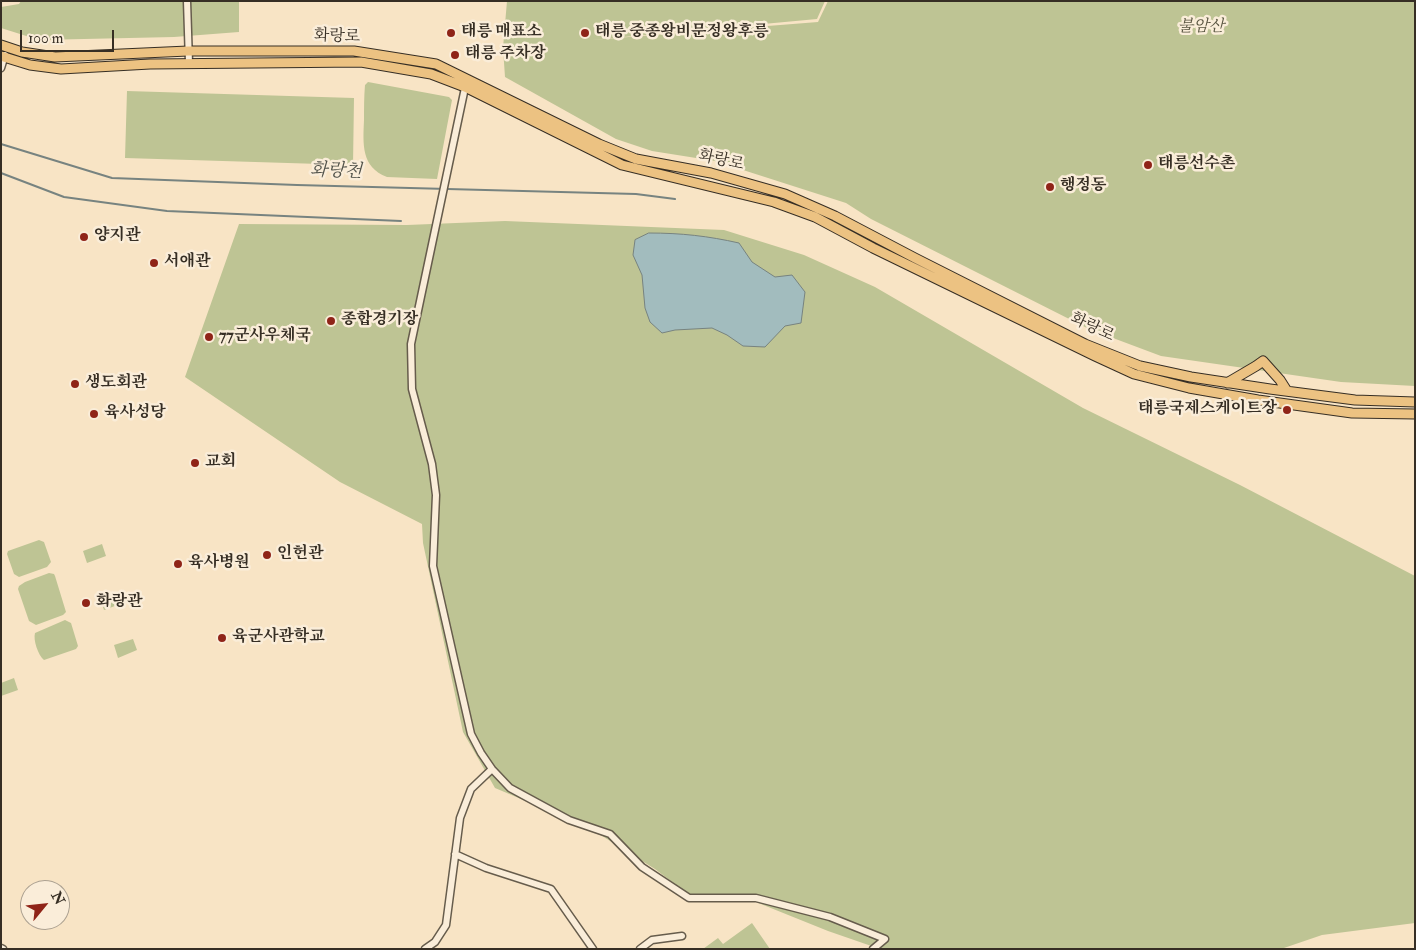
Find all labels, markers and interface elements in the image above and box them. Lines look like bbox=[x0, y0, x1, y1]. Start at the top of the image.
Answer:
park label: 불암산 bbox=[1178, 18, 1224, 38]
scale bar bbox=[22, 20, 116, 52]
place label: 태릉 매표소 bbox=[461, 23, 542, 43]
place label: 태릉 중종왕비문정왕후릉 bbox=[595, 23, 768, 43]
street label: 화랑로 bbox=[313, 27, 361, 47]
marker: 태릉 매표소 bbox=[445, 27, 457, 39]
marker: 태릉 중종왕비문정왕후릉 bbox=[579, 27, 591, 39]
text: 100 m bbox=[28, 29, 63, 48]
place label: 태릉 주차장 bbox=[465, 45, 546, 65]
marker: 태릉 주차장 bbox=[449, 49, 461, 61]
street label: 화랑로 bbox=[696, 146, 746, 176]
place label: 태릉선수촌 bbox=[1158, 155, 1235, 175]
marker: 태릉선수촌 bbox=[1142, 159, 1154, 171]
water label: 화랑천 bbox=[310, 160, 362, 184]
place label: 행정동 bbox=[1060, 177, 1106, 197]
marker: 행정동 bbox=[1044, 181, 1056, 193]
place label: 양지관 bbox=[94, 227, 140, 247]
marker: 양지관 bbox=[78, 231, 90, 243]
place label: 서애관 bbox=[164, 253, 210, 273]
marker: 서애관 bbox=[148, 257, 160, 269]
street label: 화랑로 bbox=[1067, 310, 1117, 346]
place label: 종합경기장 bbox=[341, 311, 418, 331]
marker: 종합경기장 bbox=[325, 315, 337, 327]
place label: 77군사우체국 bbox=[219, 327, 311, 347]
marker: 77군사우체국 bbox=[203, 331, 215, 343]
place label: 생도회관 bbox=[85, 374, 147, 394]
marker: 생도회관 bbox=[69, 378, 81, 390]
place label: 태릉국제스케이트장 bbox=[1138, 400, 1277, 420]
place label: 육사성당 bbox=[104, 404, 166, 424]
marker: 태릉국제스케이트장 bbox=[1281, 404, 1293, 416]
marker: 육사성당 bbox=[88, 408, 100, 420]
place label: 교회 bbox=[205, 453, 236, 473]
marker: 교회 bbox=[189, 457, 201, 469]
place label: 인헌관 bbox=[277, 545, 323, 565]
marker: 인헌관 bbox=[261, 549, 273, 561]
place label: 육사병원 bbox=[188, 554, 250, 574]
marker: 육사병원 bbox=[172, 558, 184, 570]
place label: 화랑관 bbox=[96, 593, 142, 613]
marker: 화랑관 bbox=[80, 597, 92, 609]
place label: 육군사관학교 bbox=[232, 628, 325, 648]
marker: 육군사관학교 bbox=[216, 632, 228, 644]
north arrow bbox=[20, 880, 70, 930]
text: N bbox=[47, 889, 68, 908]

